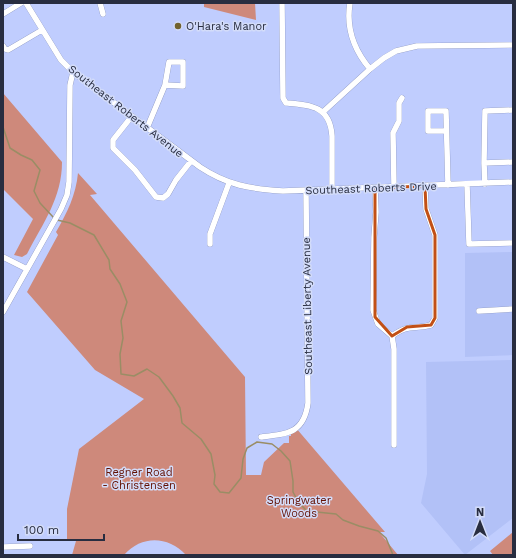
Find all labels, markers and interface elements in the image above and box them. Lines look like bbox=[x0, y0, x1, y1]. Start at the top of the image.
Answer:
place label: O'Hara's Manor bbox=[186, 20, 267, 33]
marker: O'Hara's Manor bbox=[173, 21, 183, 31]
street label: Southeast Roberts Avenue bbox=[66, 62, 186, 160]
street label: Southeast Roberts Drive bbox=[305, 180, 437, 197]
street label: Southeast Liberty Avenue bbox=[300, 237, 315, 375]
park label: Regner Road - Christensen bbox=[102, 466, 176, 492]
park label: Springwater Woods bbox=[267, 494, 332, 520]
north arrow bbox=[460, 502, 500, 542]
text: N bbox=[476, 506, 484, 519]
scale bar bbox=[18, 516, 104, 542]
text: 100 m bbox=[24, 523, 59, 537]

